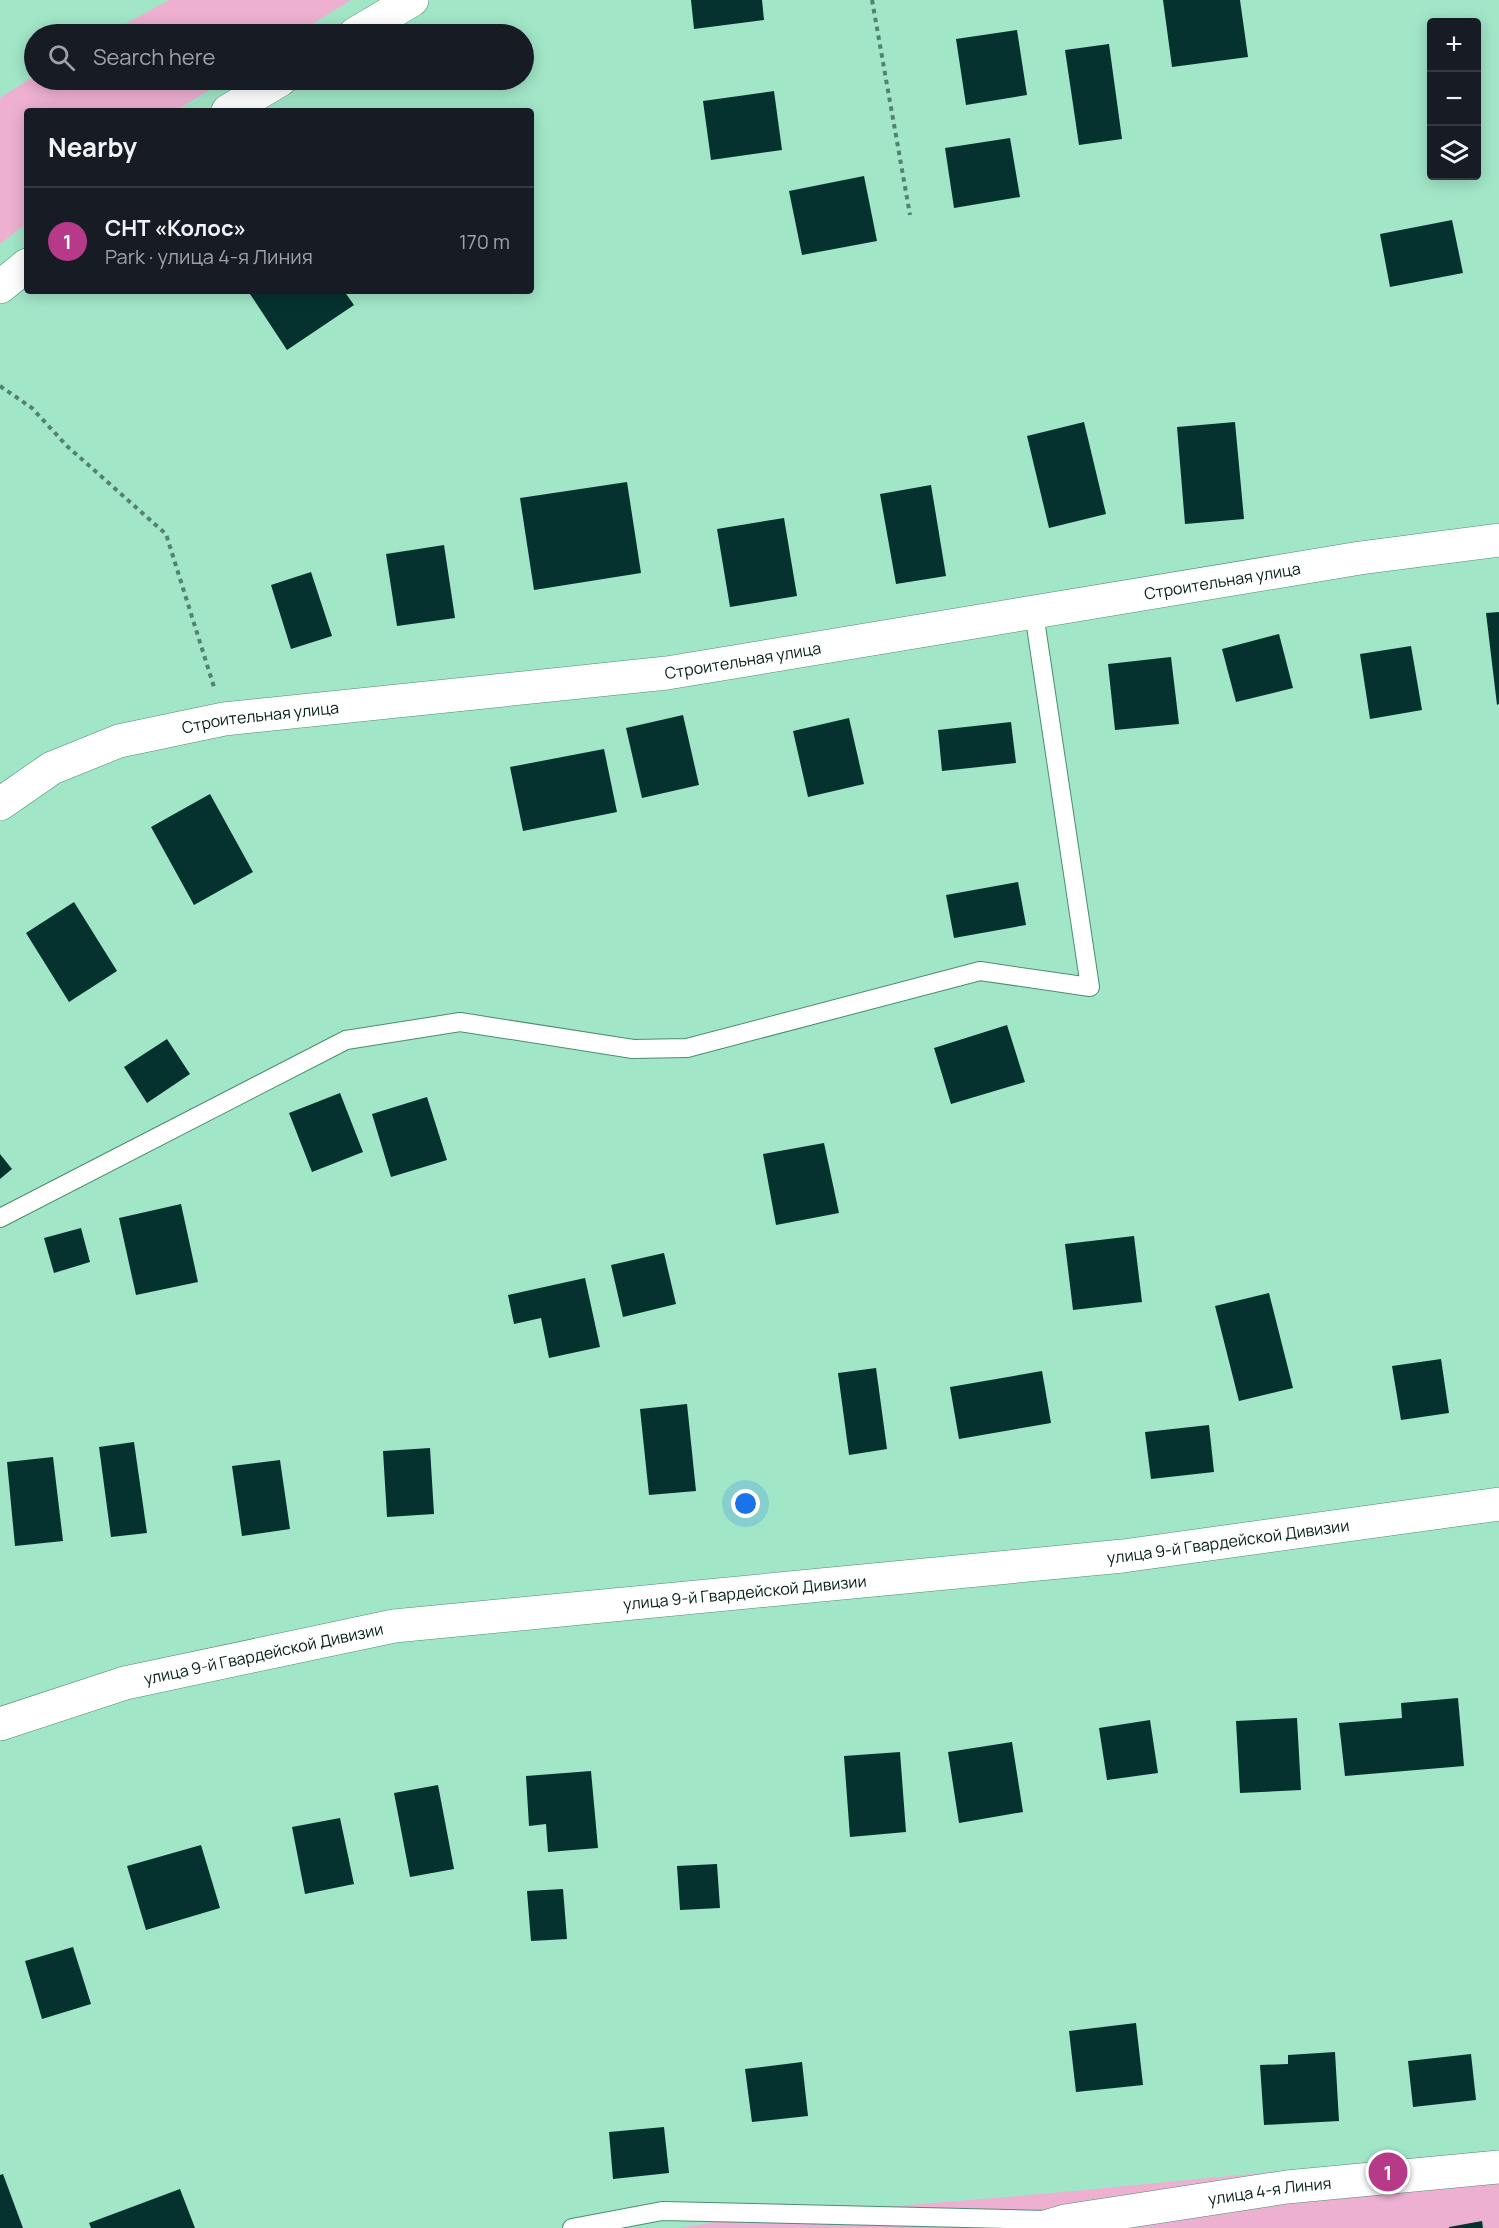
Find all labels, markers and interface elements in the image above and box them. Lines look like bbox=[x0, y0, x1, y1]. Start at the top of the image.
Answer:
map controls bbox=[1427, 18, 1481, 180]
button: + bbox=[1427, 18, 1481, 72]
search box bbox=[24, 24, 534, 90]
icon: search bbox=[45, 41, 78, 74]
text: Search here bbox=[93, 42, 215, 72]
button: − bbox=[1427, 72, 1481, 126]
button: layers bbox=[1427, 126, 1481, 180]
text: Nearby bbox=[48, 129, 137, 165]
text: СНТ «Колос» bbox=[105, 213, 247, 243]
text: 1 bbox=[63, 228, 72, 255]
text: 170 m bbox=[459, 228, 510, 255]
text: Park · улица 4-я Линия bbox=[105, 243, 313, 270]
street label: Строительная улица bbox=[1142, 557, 1302, 605]
street label: Строительная улица bbox=[663, 637, 823, 684]
street label: Строительная улица bbox=[180, 696, 340, 739]
your location bbox=[731, 1489, 760, 1518]
street label: улица 9-й Гвардейской Дивизии bbox=[1106, 1514, 1351, 1568]
street label: улица 9-й Гвардейской Дивизии bbox=[622, 1570, 867, 1615]
street label: улица 9-й Гвардейской Дивизии bbox=[142, 1618, 385, 1690]
pin: 1 bbox=[1368, 2150, 1408, 2194]
street label: улица 4-я Линия bbox=[1206, 2172, 1332, 2210]

